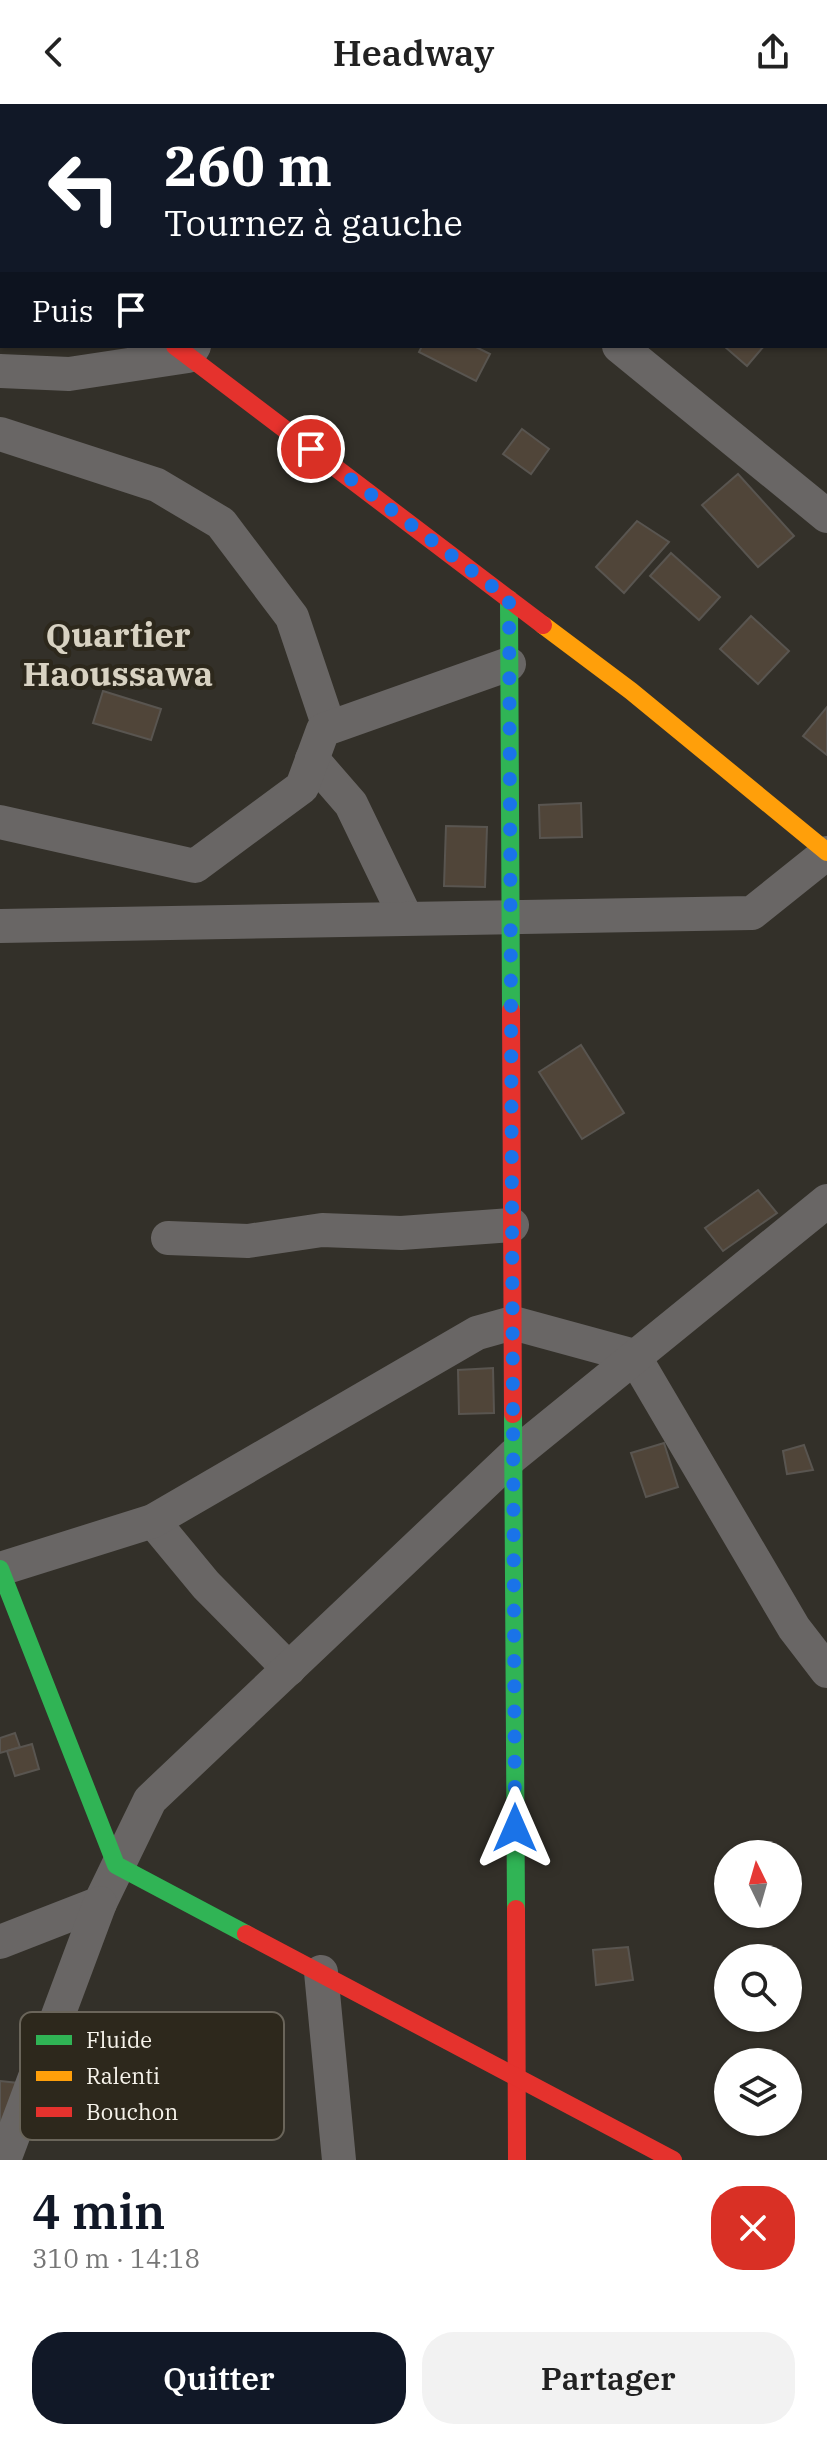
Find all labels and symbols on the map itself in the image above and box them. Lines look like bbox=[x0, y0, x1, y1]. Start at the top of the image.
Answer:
pin bbox=[277, 415, 345, 483]
district label: Quartier Haoussawa bbox=[23, 612, 213, 695]
position arrow bbox=[473, 1786, 557, 1870]
north arrow bbox=[714, 1840, 802, 1928]
legend bbox=[20, 2012, 284, 2140]
text: Fluide bbox=[86, 2025, 152, 2054]
text: Ralenti bbox=[86, 2061, 160, 2090]
text: Bouchon bbox=[86, 2097, 178, 2126]

